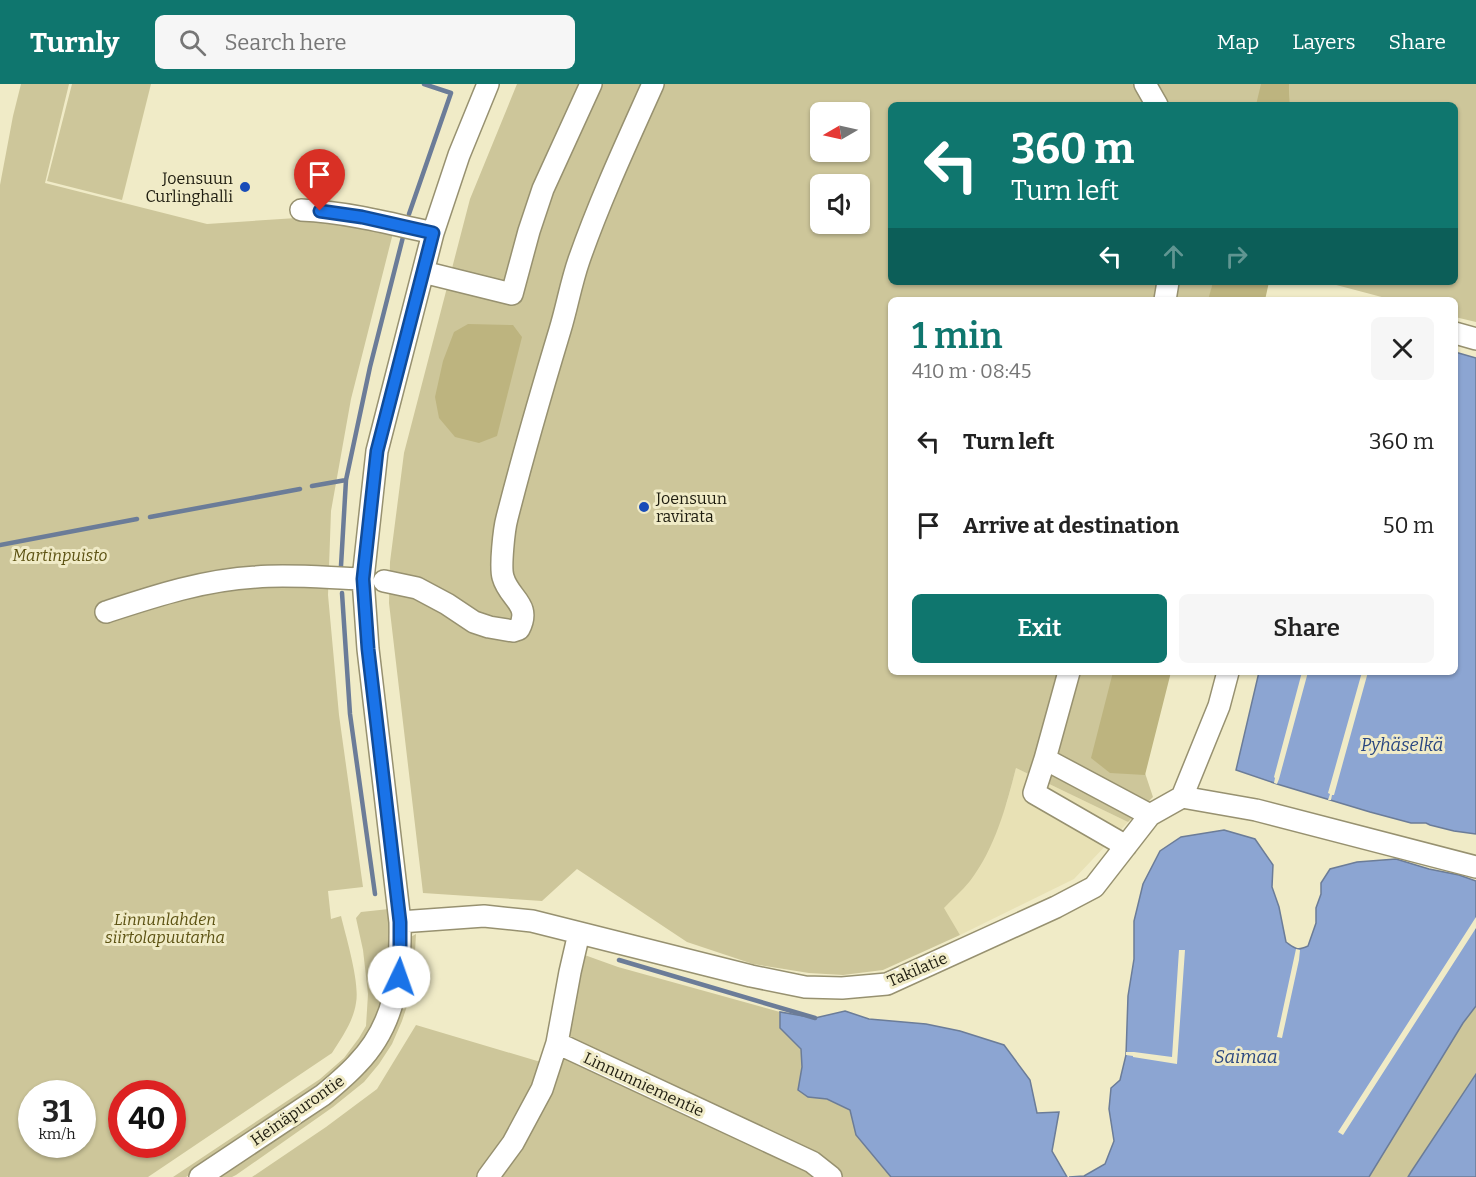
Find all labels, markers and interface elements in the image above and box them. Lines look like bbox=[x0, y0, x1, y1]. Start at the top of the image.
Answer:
search box bbox=[155, 15, 575, 69]
text: Turnly bbox=[30, 26, 119, 59]
icon: search bbox=[176, 26, 209, 59]
text: Search here bbox=[224, 29, 347, 56]
text: Map bbox=[1217, 29, 1259, 55]
text: Layers bbox=[1292, 29, 1356, 55]
text: Share bbox=[1389, 29, 1446, 55]
north arrow bbox=[810, 102, 870, 162]
map controls bbox=[810, 102, 870, 234]
text: 360 m bbox=[1011, 124, 1134, 174]
icon: left bbox=[912, 126, 990, 204]
pin bbox=[294, 149, 345, 211]
icon: arrive bbox=[303, 158, 336, 191]
place label: Joensuun Curlinghalli bbox=[146, 169, 233, 206]
button: sound bbox=[810, 174, 870, 234]
text: Turn left bbox=[1011, 175, 1119, 207]
marker: Joensuun Curlinghalli bbox=[238, 180, 252, 194]
icon: left bbox=[1094, 240, 1127, 273]
icon: ahead bbox=[1157, 240, 1190, 273]
icon: right bbox=[1220, 240, 1253, 273]
text: 1 min bbox=[912, 314, 1003, 358]
button: close bbox=[1371, 317, 1434, 380]
text: 410 m · 08:45 bbox=[912, 359, 1031, 383]
icon: left bbox=[912, 425, 945, 458]
text: Turn left bbox=[963, 428, 1055, 455]
text: 360 m bbox=[1369, 428, 1434, 455]
place label: Joensuun ravirata bbox=[655, 489, 727, 526]
marker: Joensuun ravirata bbox=[637, 500, 651, 514]
icon: arrive bbox=[912, 509, 945, 542]
text: Arrive at destination bbox=[963, 512, 1179, 539]
text: 50 m bbox=[1383, 512, 1434, 539]
park label: Martinpuisto bbox=[13, 546, 108, 565]
button: Exit bbox=[912, 594, 1167, 663]
button: Share bbox=[1179, 594, 1434, 663]
water label: Pyhäselkä bbox=[1361, 734, 1443, 756]
park label: Linnunlahden siirtolapuutarha bbox=[105, 910, 225, 947]
position arrow bbox=[367, 945, 431, 1009]
street label: Takilatie bbox=[884, 948, 950, 991]
water label: Saimaa bbox=[1214, 1046, 1278, 1068]
street label: Linnunniementie bbox=[581, 1048, 707, 1121]
street label: Heinäpurontie bbox=[247, 1071, 348, 1150]
speed limit sign: 40 bbox=[108, 1080, 186, 1158]
text: 31 bbox=[42, 1094, 72, 1130]
text: km/h bbox=[38, 1125, 76, 1143]

